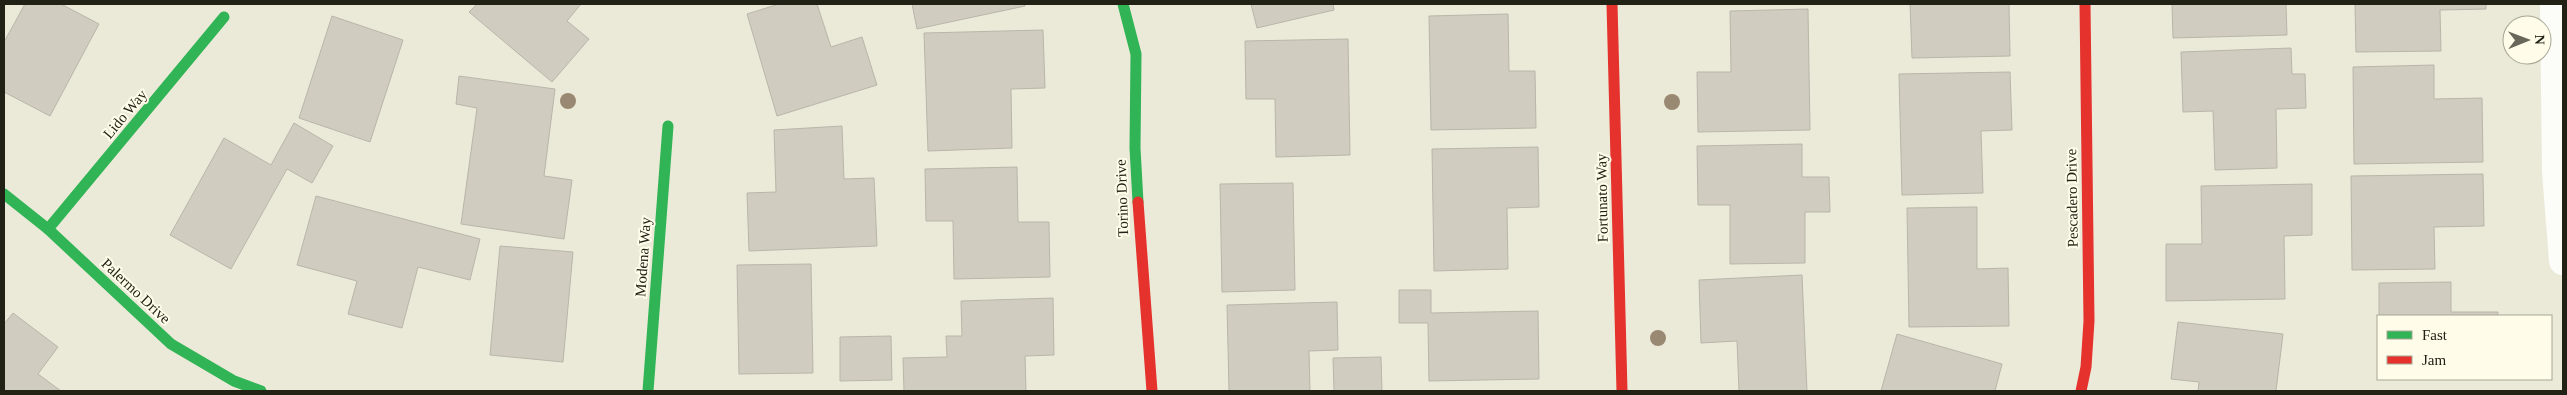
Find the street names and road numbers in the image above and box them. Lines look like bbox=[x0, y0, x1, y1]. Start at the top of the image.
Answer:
street label: Lido Way bbox=[100, 86, 150, 142]
street label: Pescadero Drive bbox=[2063, 148, 2081, 247]
street label: Fortunato Way bbox=[1593, 153, 1611, 243]
street label: Torino Drive bbox=[1113, 159, 1131, 237]
street label: Modena Way bbox=[632, 216, 654, 297]
street label: Palermo Drive bbox=[98, 255, 174, 327]

